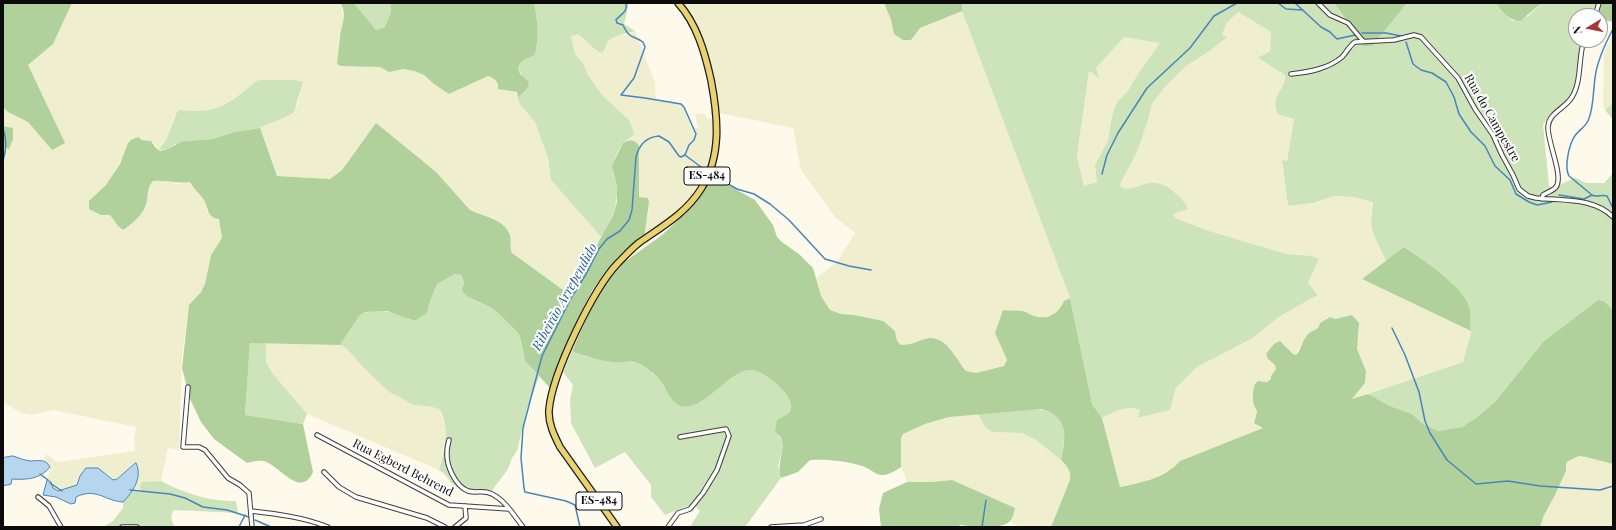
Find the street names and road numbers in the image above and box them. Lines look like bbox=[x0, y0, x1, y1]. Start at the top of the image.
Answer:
street label: Rua do Campestre bbox=[1461, 72, 1523, 164]
road number: ES-484 bbox=[684, 167, 730, 185]
street label: Rua Egberd Behrend bbox=[350, 436, 456, 500]
road number: ES-484 bbox=[576, 492, 622, 510]

